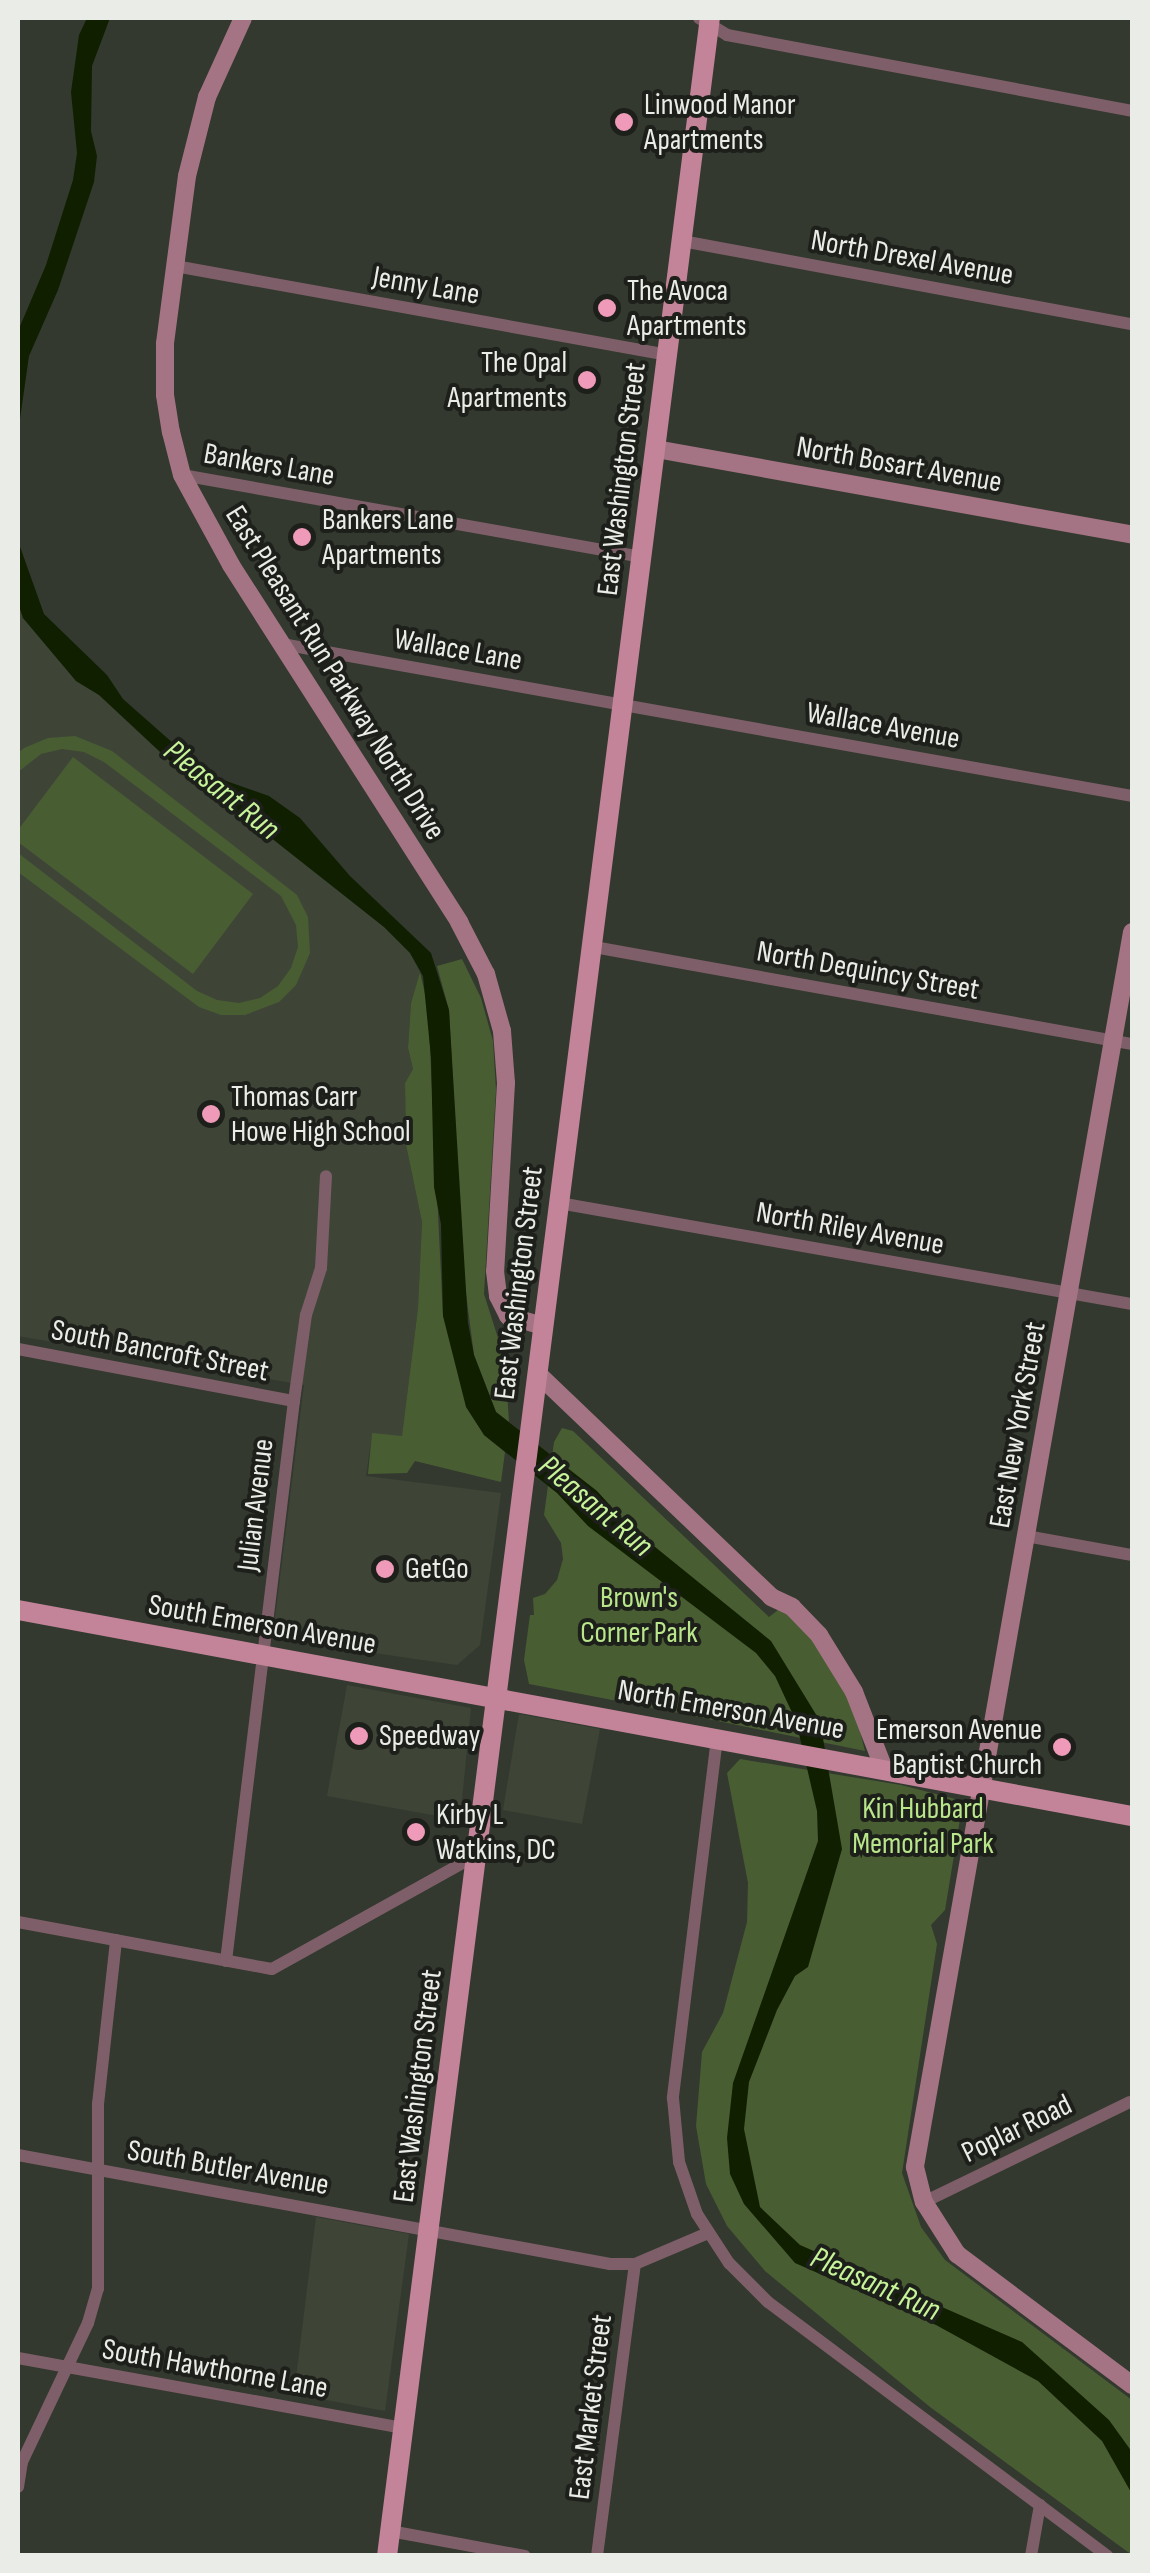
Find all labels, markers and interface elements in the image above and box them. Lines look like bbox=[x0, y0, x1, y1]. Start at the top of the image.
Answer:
place label: Linwood Manor Apartments bbox=[644, 87, 796, 158]
marker: Linwood Manor Apartments bbox=[613, 111, 635, 133]
street label: North Drexel Avenue bbox=[808, 223, 1016, 293]
street label: Jenny Lane bbox=[370, 259, 482, 313]
place label: The Avoca Apartments bbox=[627, 273, 747, 344]
marker: The Avoca Apartments bbox=[596, 297, 618, 319]
place label: The Opal Apartments bbox=[447, 345, 567, 416]
street label: East Washington Street bbox=[590, 360, 654, 598]
marker: The Opal Apartments bbox=[576, 369, 598, 391]
street label: North Bosart Avenue bbox=[794, 429, 1004, 501]
street label: Bankers Lane bbox=[201, 436, 337, 494]
street label: East Pleasant Run Parkway North Drive bbox=[217, 499, 453, 847]
place label: Bankers Lane Apartments bbox=[322, 502, 454, 572]
marker: Bankers Lane Apartments bbox=[291, 526, 313, 548]
street label: Wallace Lane bbox=[391, 621, 525, 679]
street label: Wallace Avenue bbox=[804, 695, 962, 757]
water label: Pleasant Run bbox=[155, 733, 287, 849]
street label: North Dequincy Street bbox=[754, 934, 982, 1008]
place label: Thomas Carr Howe High School bbox=[231, 1079, 411, 1150]
marker: Thomas Carr Howe High School bbox=[200, 1103, 222, 1125]
street label: East Washington Street bbox=[487, 1164, 551, 1402]
street label: North Riley Avenue bbox=[753, 1195, 947, 1263]
street label: South Bancroft Street bbox=[48, 1312, 272, 1390]
street label: East New York Street bbox=[982, 1319, 1054, 1531]
street label: Julian Avenue bbox=[230, 1437, 282, 1573]
water label: Pleasant Run bbox=[530, 1448, 660, 1566]
place label: GetGo bbox=[405, 1551, 469, 1587]
marker: GetGo bbox=[374, 1558, 396, 1580]
park label: Brown's Corner Park bbox=[580, 1580, 698, 1650]
street label: South Emerson Avenue bbox=[145, 1587, 379, 1663]
street label: North Emerson Avenue bbox=[615, 1672, 847, 1748]
place label: Emerson Avenue Baptist Church bbox=[876, 1712, 1042, 1782]
place label: Speedway bbox=[379, 1718, 480, 1754]
marker: Speedway bbox=[348, 1725, 370, 1747]
marker: Emerson Avenue Baptist Church bbox=[1051, 1736, 1073, 1758]
park label: Kin Hubbard Memorial Park bbox=[852, 1791, 994, 1862]
place label: Kirby L Watkins, DC bbox=[436, 1797, 556, 1868]
marker: Kirby L Watkins, DC bbox=[405, 1821, 427, 1843]
street label: East Washington Street bbox=[386, 1967, 450, 2205]
street label: Poplar Road bbox=[956, 2087, 1078, 2171]
street label: South Butler Avenue bbox=[124, 2133, 332, 2203]
water label: Pleasant Run bbox=[804, 2239, 946, 2331]
street label: East Market Street bbox=[562, 2312, 620, 2502]
street label: South Hawthorne Lane bbox=[99, 2331, 331, 2407]

